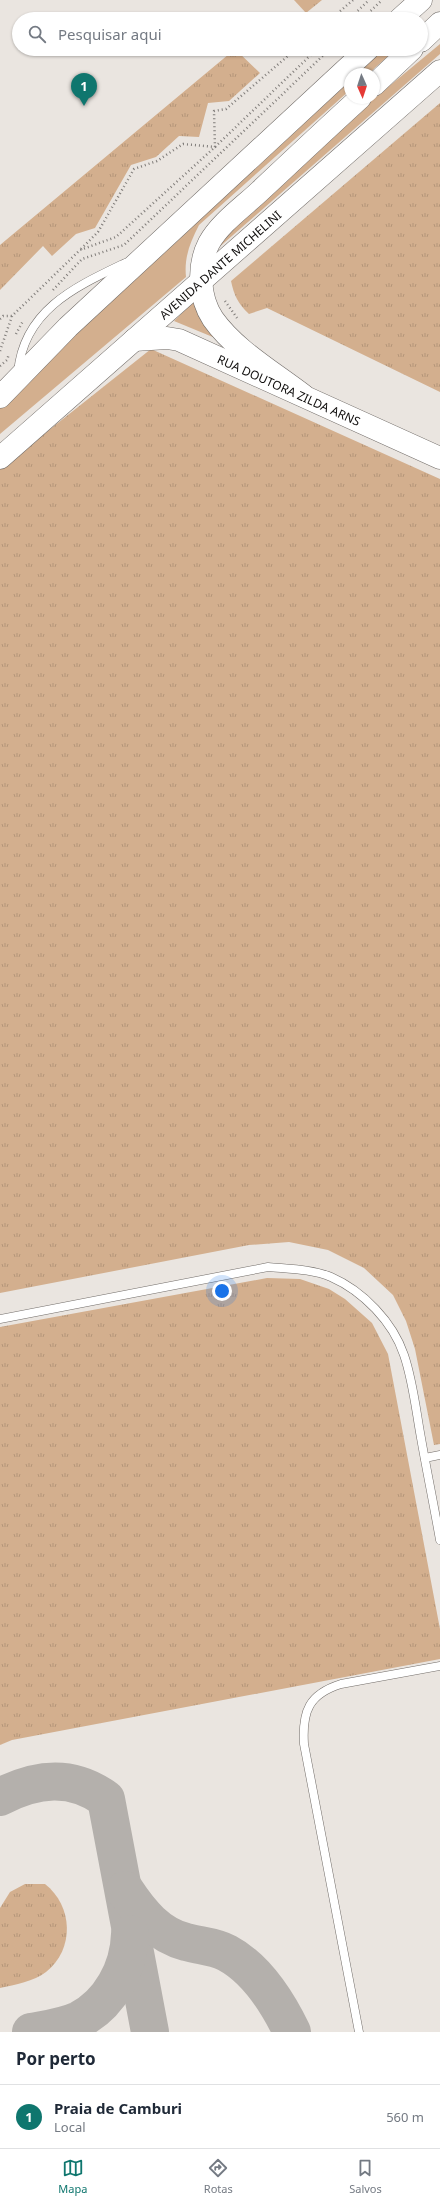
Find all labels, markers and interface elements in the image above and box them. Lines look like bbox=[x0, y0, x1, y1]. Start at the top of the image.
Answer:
search box bbox=[12, 12, 428, 56]
icon: search bbox=[26, 23, 48, 45]
text: Pesquisar aqui bbox=[58, 24, 162, 44]
north arrow bbox=[344, 68, 380, 104]
pin: 1 bbox=[71, 73, 97, 106]
street label: AVENIDA DANTE MICHELINI bbox=[155, 206, 285, 323]
street label: RUA DOUTORA ZILDA ARNS bbox=[215, 350, 364, 430]
your location bbox=[212, 1281, 232, 1301]
text: Por perto bbox=[16, 2047, 96, 2070]
text: Praia de Camburi bbox=[54, 2098, 182, 2118]
text: 1 bbox=[25, 2108, 33, 2126]
text: 560 m bbox=[386, 2108, 424, 2126]
text: Local bbox=[54, 2118, 86, 2136]
tab: Mapa bbox=[58, 2157, 87, 2196]
tab: Rotas bbox=[204, 2157, 233, 2196]
tab: Salvos bbox=[349, 2157, 382, 2196]

